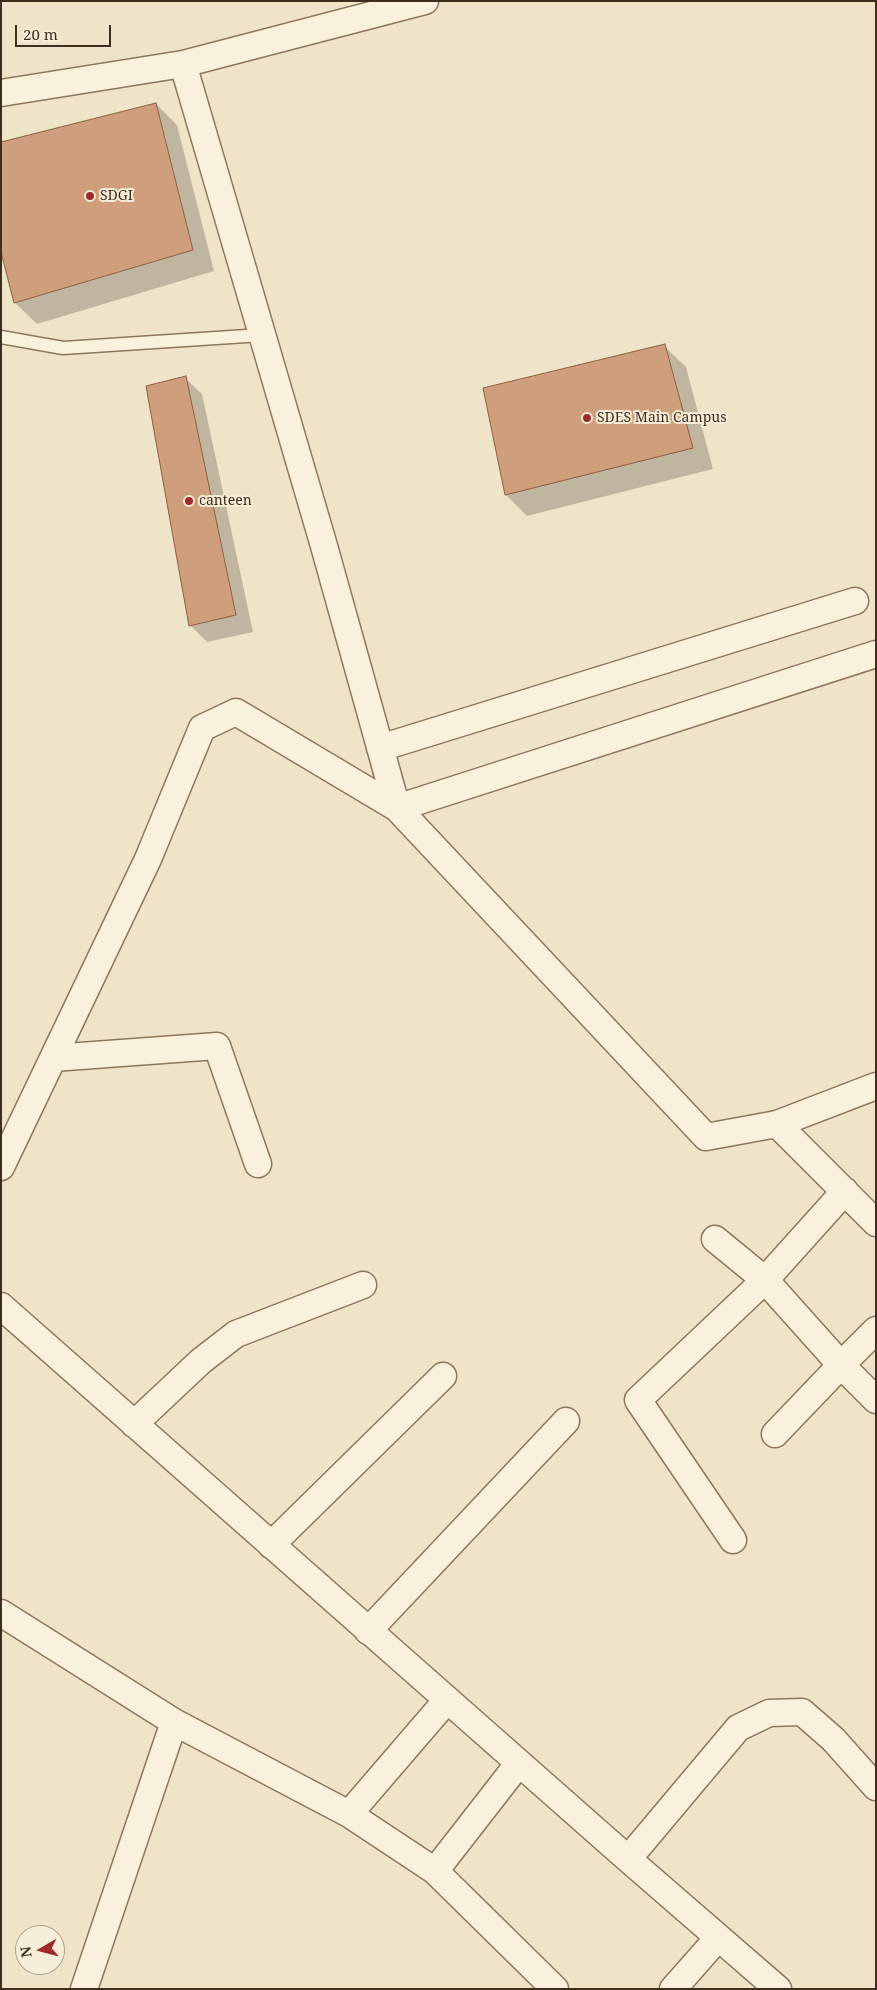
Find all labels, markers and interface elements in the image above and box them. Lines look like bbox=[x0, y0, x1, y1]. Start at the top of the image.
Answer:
scale bar bbox=[18, 15, 114, 47]
text: 20 m bbox=[23, 24, 58, 44]
place label: SDGI bbox=[100, 188, 133, 204]
marker: SDGI bbox=[84, 190, 96, 202]
place label: SDES Main Campus bbox=[597, 410, 726, 426]
marker: SDES Main Campus bbox=[581, 412, 593, 424]
place label: canteen bbox=[199, 493, 252, 509]
marker: canteen bbox=[183, 495, 195, 507]
north arrow bbox=[15, 1925, 65, 1975]
text: N bbox=[15, 1945, 36, 1959]

